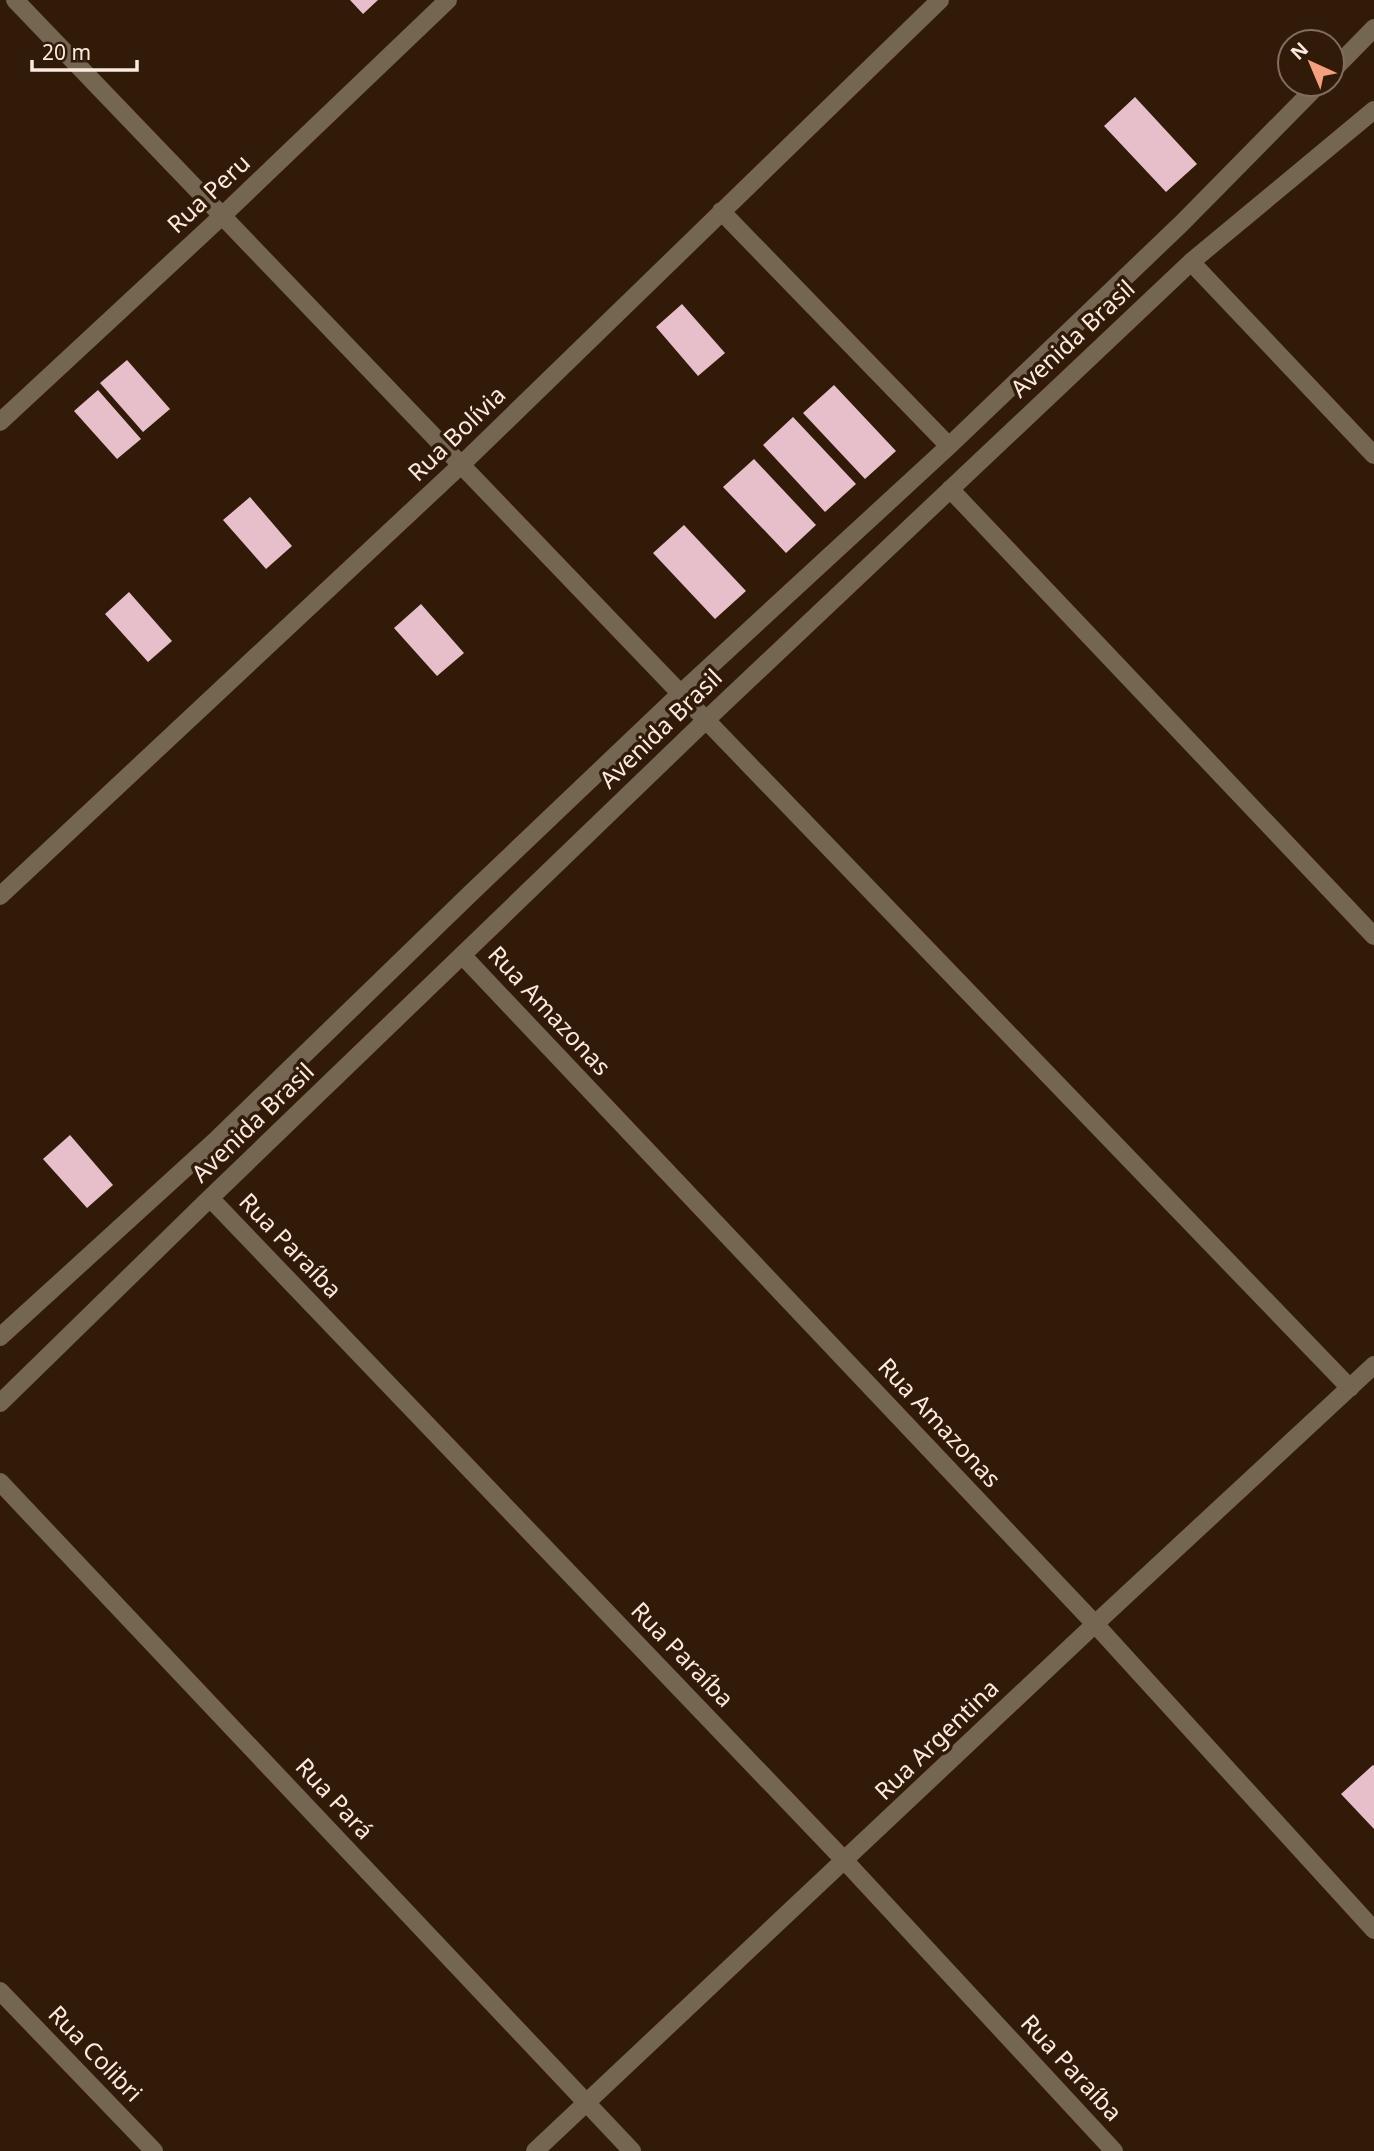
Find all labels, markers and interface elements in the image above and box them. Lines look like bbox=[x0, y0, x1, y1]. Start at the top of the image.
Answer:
scale bar bbox=[32, 28, 136, 72]
north arrow bbox=[1276, 28, 1346, 98]
text: N bbox=[1285, 36, 1314, 65]
text: 20 m bbox=[42, 38, 91, 66]
street label: Rua Peru bbox=[159, 146, 257, 240]
street label: Avenida Brasil bbox=[1003, 272, 1141, 404]
street label: Rua Bolívia bbox=[400, 378, 512, 488]
street label: Avenida Brasil bbox=[591, 661, 729, 795]
street label: Rua Amazonas bbox=[481, 938, 619, 1082]
street label: Avenida Brasil bbox=[183, 1055, 321, 1189]
street label: Rua Paraíba bbox=[232, 1185, 350, 1305]
street label: Rua Amazonas bbox=[871, 1350, 1009, 1494]
street label: Rua Paraíba bbox=[624, 1594, 742, 1714]
street label: Rua Argentina bbox=[867, 1671, 1005, 1807]
street label: Rua Pará bbox=[289, 1750, 381, 1846]
street label: Rua Colibri bbox=[42, 1997, 150, 2108]
street label: Rua Paraíba bbox=[1014, 2006, 1130, 2128]

